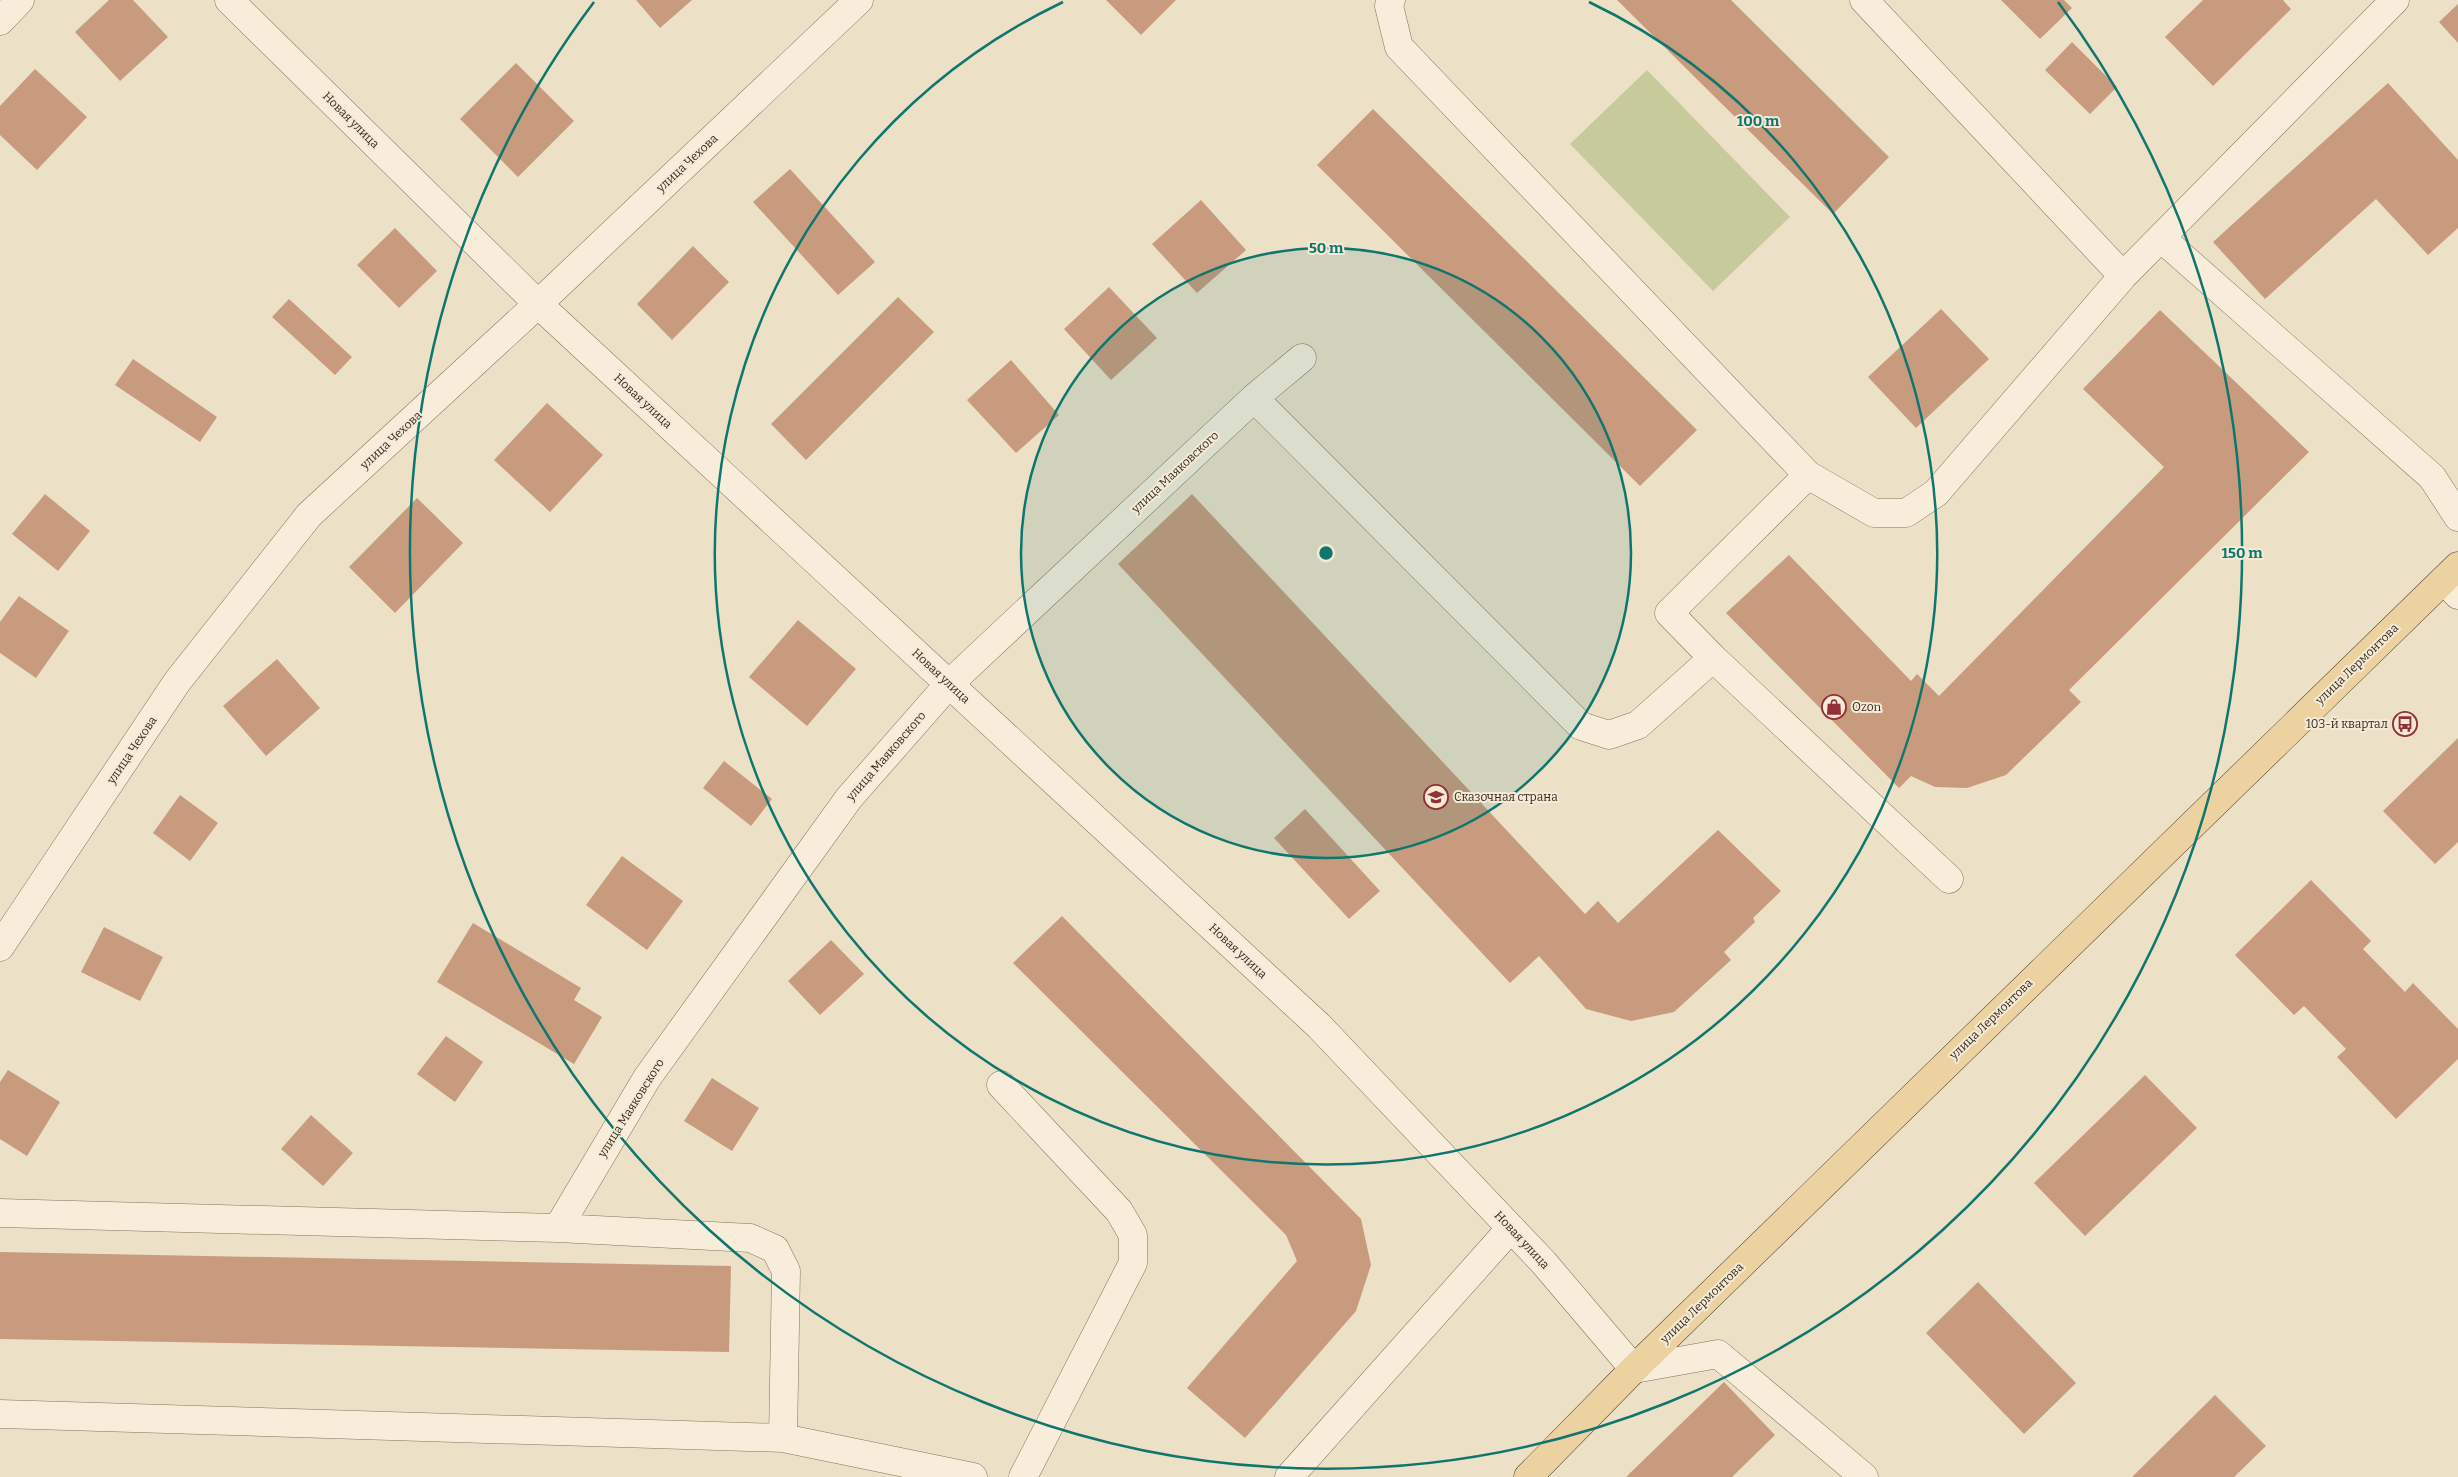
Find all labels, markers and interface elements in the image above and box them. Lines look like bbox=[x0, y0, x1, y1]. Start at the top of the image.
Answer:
street label: Новая улица bbox=[320, 89, 382, 151]
text: 100 m bbox=[1737, 112, 1780, 130]
street label: улица Чехова bbox=[653, 131, 721, 196]
text: 50 m bbox=[1309, 239, 1344, 257]
street label: Новая улица bbox=[611, 371, 675, 432]
street label: улица Чехова bbox=[357, 408, 425, 473]
street label: улица Маяковского bbox=[1128, 428, 1221, 517]
centre of rings bbox=[1317, 544, 1335, 562]
text: 150 m bbox=[2221, 544, 2263, 562]
street label: улица Лермонтова bbox=[2312, 621, 2402, 708]
street label: Новая улица bbox=[909, 646, 973, 707]
shop icon: Ozon bbox=[1821, 694, 1847, 720]
place label: Ozon bbox=[1852, 700, 1882, 714]
street label: улица Маяковского bbox=[843, 708, 929, 804]
bus stop icon: 103-й квартал bbox=[2392, 711, 2418, 737]
street label: улица Чехова bbox=[104, 713, 160, 787]
place label: 103-й квартал bbox=[2306, 717, 2388, 731]
school or university icon: Сказочная страна bbox=[1423, 784, 1449, 810]
place label: Сказочная страна bbox=[1454, 790, 1558, 804]
street label: Новая улица bbox=[1206, 921, 1270, 982]
street label: улица Лермонтова bbox=[1946, 976, 2036, 1063]
street label: улица Маяковского bbox=[594, 1056, 667, 1161]
street label: Новая улица bbox=[1492, 1208, 1553, 1272]
street label: улица Лермонтова bbox=[1657, 1260, 1747, 1347]

